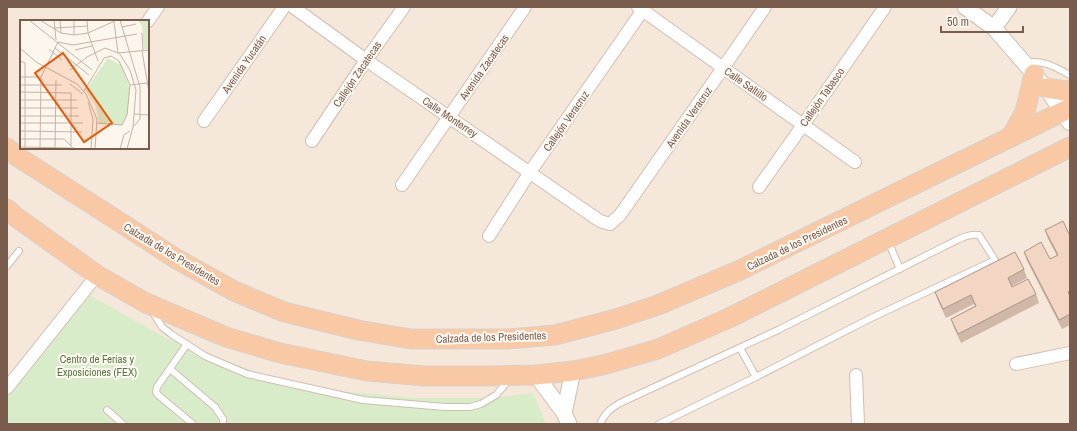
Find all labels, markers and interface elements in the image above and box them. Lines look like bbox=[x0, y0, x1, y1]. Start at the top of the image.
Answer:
scale bar bbox=[941, 8, 1023, 34]
text: 50 m bbox=[947, 14, 969, 30]
inset map bbox=[20, 20, 149, 149]
street label: Avenida Zacatecas bbox=[456, 31, 512, 103]
street label: Avenida Yucatán bbox=[218, 32, 269, 97]
street label: Callejón Zacatecas bbox=[330, 38, 385, 110]
street label: Calle Saltillo bbox=[721, 64, 771, 104]
street label: Callejón Tabasco bbox=[797, 65, 847, 129]
street label: Avenida Veracruz bbox=[662, 83, 715, 151]
street label: Callejón Veracruz bbox=[540, 88, 592, 154]
street label: Calle Monterrey bbox=[420, 93, 481, 141]
street label: Calzada de los Presidentes bbox=[744, 212, 850, 273]
street label: Calzada de los Presidentes bbox=[121, 220, 223, 289]
street label: Calzada de los Presidentes bbox=[436, 328, 547, 346]
park label: Centro de Ferias y Exposiciones (FEX) bbox=[57, 352, 137, 379]

